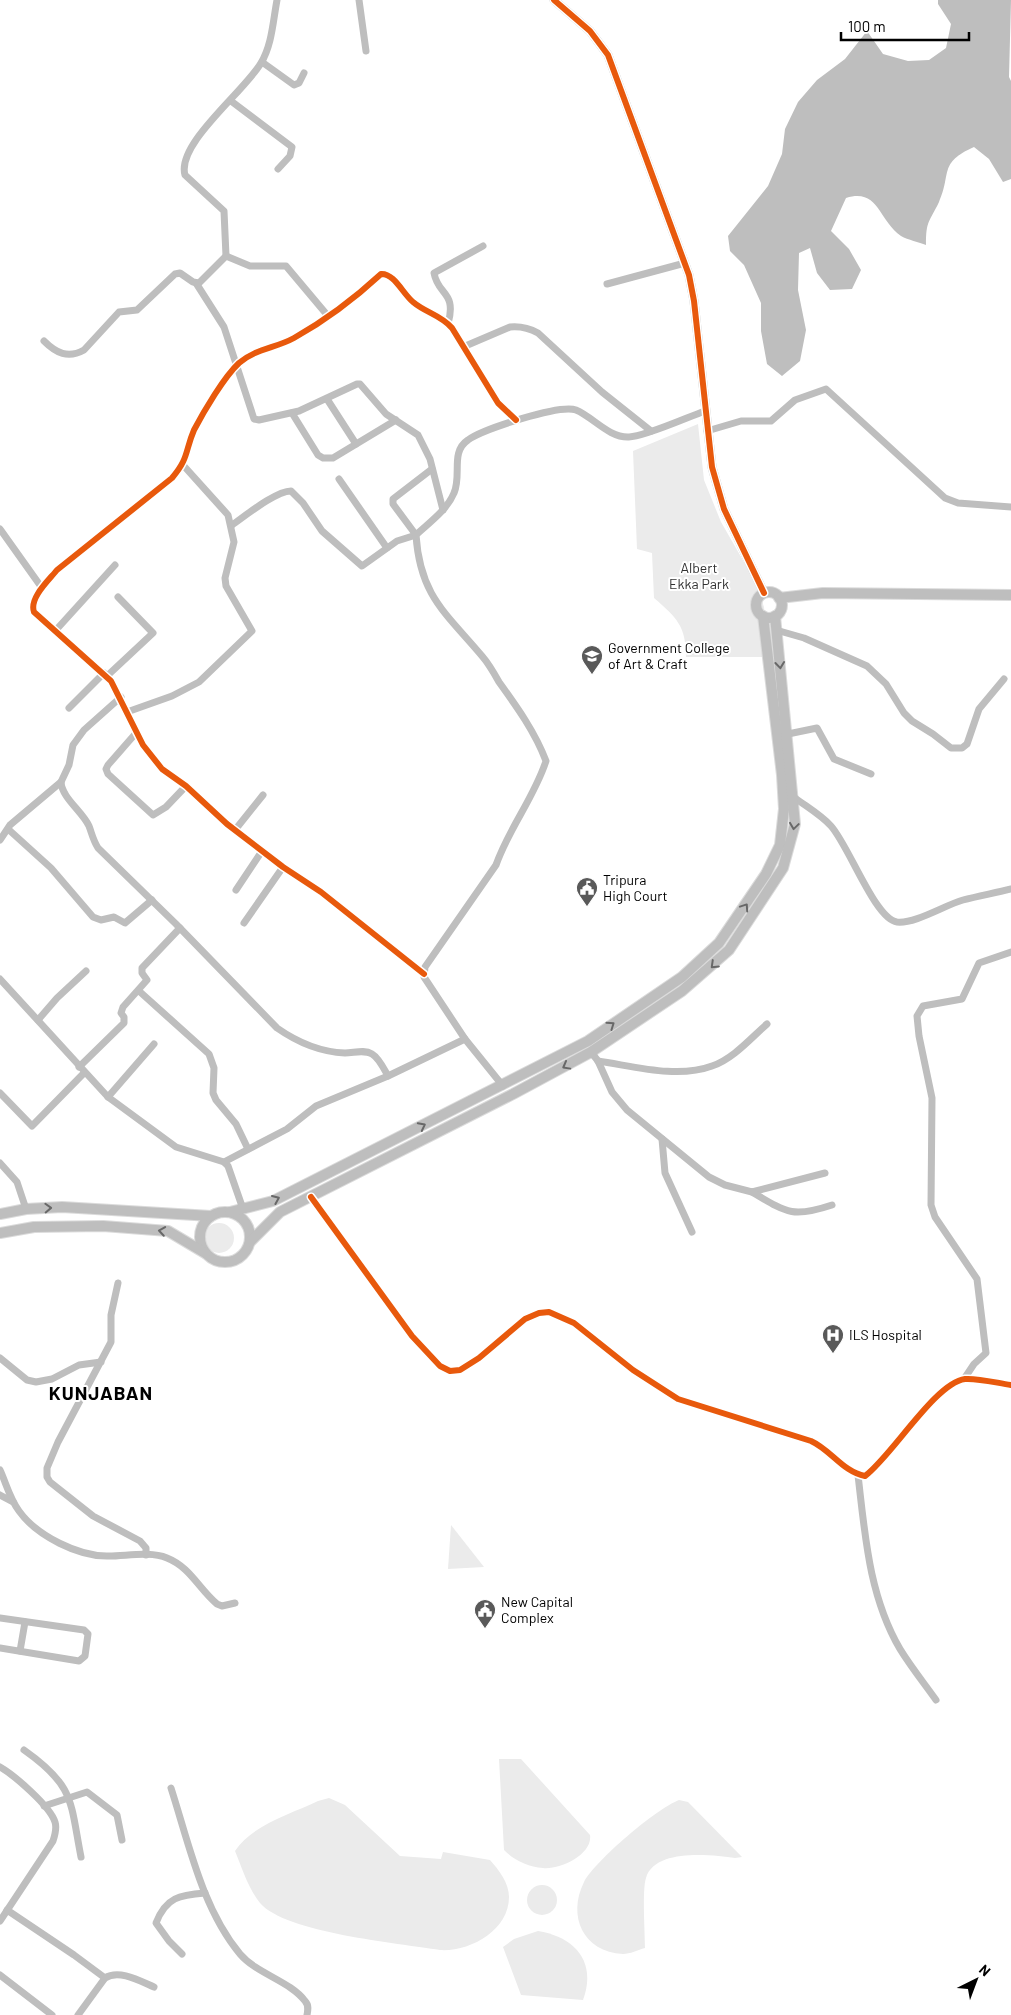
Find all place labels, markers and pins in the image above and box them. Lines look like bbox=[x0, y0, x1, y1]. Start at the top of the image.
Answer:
place label: Government College of Art & Craft bbox=[608, 639, 730, 672]
school or university icon: Government College of Art & Craft bbox=[580, 644, 604, 675]
place label: Tripura High Court bbox=[603, 871, 668, 904]
public building icon: Tripura High Court bbox=[575, 876, 599, 907]
hospital icon: ILS Hospital bbox=[821, 1323, 845, 1354]
place label: ILS Hospital bbox=[849, 1326, 922, 1343]
place label: New Capital Complex bbox=[501, 1593, 573, 1626]
public building icon: New Capital Complex bbox=[473, 1598, 497, 1629]

